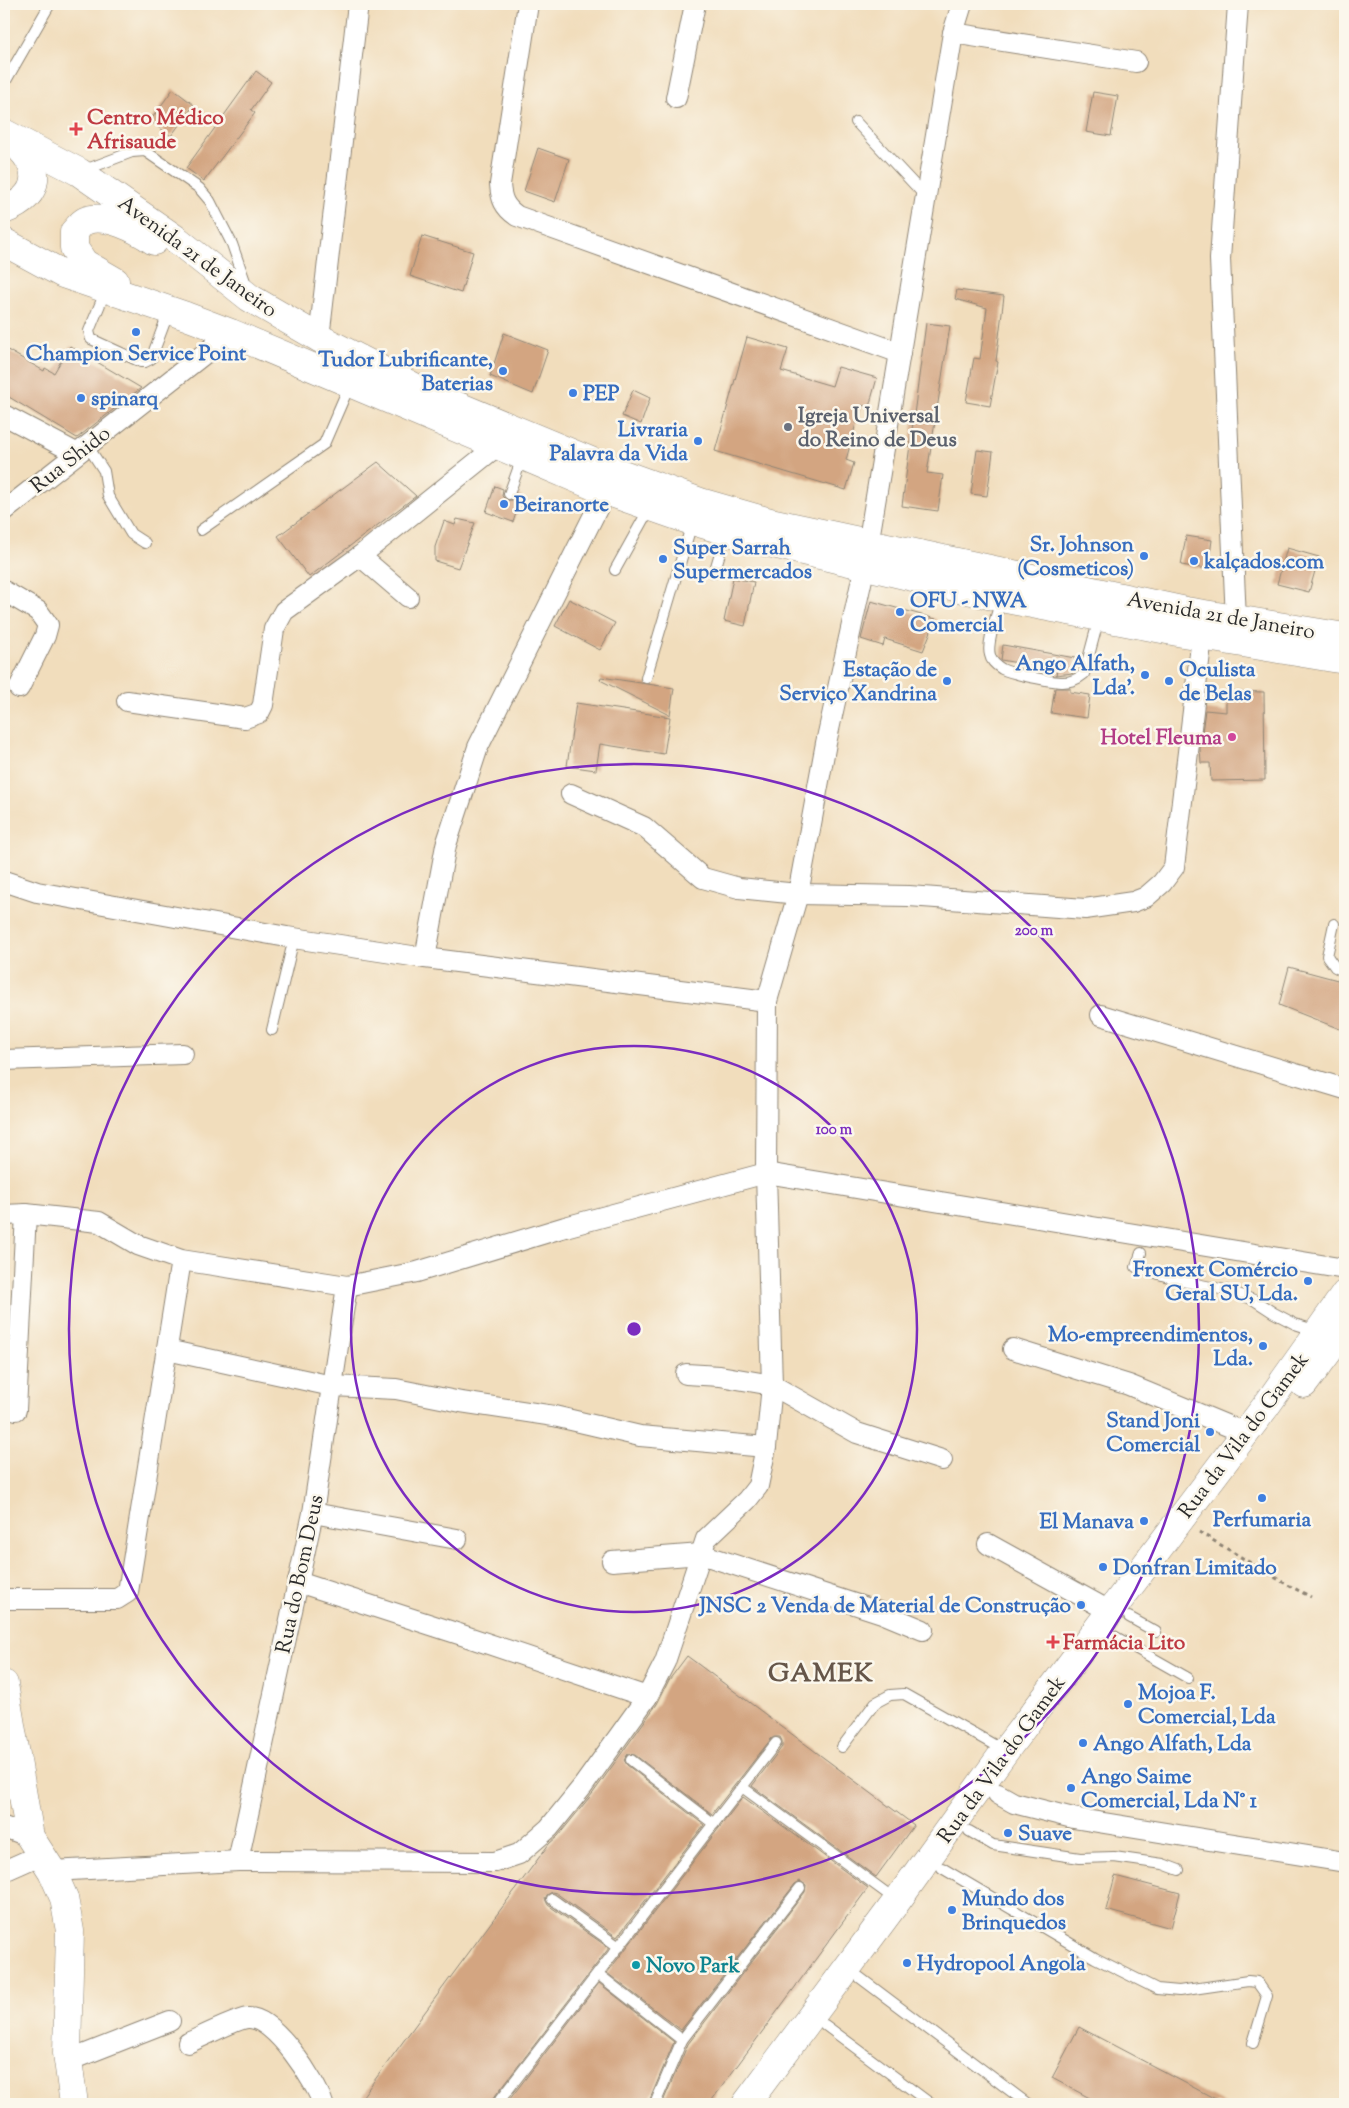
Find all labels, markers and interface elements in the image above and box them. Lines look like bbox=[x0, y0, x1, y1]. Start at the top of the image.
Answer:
place label: Centro Médico Afrisaude bbox=[87, 104, 224, 158]
marker: Centro Médico Afrisaude bbox=[69, 122, 83, 136]
street label: Avenida 21 de Janeiro bbox=[111, 189, 283, 326]
marker: Champion Service Point bbox=[130, 326, 142, 338]
place label: Champion Service Point bbox=[26, 340, 247, 370]
place label: Tudor Lubrificante, Baterias bbox=[318, 346, 493, 400]
marker: Tudor Lubrificante, Baterias bbox=[497, 365, 509, 377]
place label: PEP bbox=[583, 380, 620, 410]
place label: spinarq bbox=[91, 385, 159, 415]
marker: PEP bbox=[567, 387, 579, 399]
marker: spinarq bbox=[75, 392, 87, 404]
place label: Igreja Universal do Reino de Deus bbox=[798, 402, 957, 456]
place label: Livraria Palavra da Vida bbox=[549, 416, 688, 470]
street label: Rua Shido bbox=[25, 420, 118, 502]
marker: Igreja Universal do Reino de Deus bbox=[782, 421, 794, 433]
marker: Livraria Palavra da Vida bbox=[692, 435, 704, 447]
place label: Beiranorte bbox=[514, 491, 609, 521]
marker: Beiranorte bbox=[498, 498, 510, 510]
place label: Sr. Johnson (Cosmeticos) bbox=[1017, 531, 1135, 585]
place label: Super Sarrah Supermercados bbox=[673, 534, 812, 588]
place label: kalçados.com bbox=[1203, 548, 1325, 578]
marker: Sr. Johnson (Cosmeticos) bbox=[1138, 550, 1150, 562]
marker: Super Sarrah Supermercados bbox=[657, 553, 669, 565]
marker: kalçados.com bbox=[1188, 555, 1200, 567]
street label: Avenida 21 de Janeiro bbox=[1124, 586, 1317, 648]
place label: OFU - NWA Comercial bbox=[910, 587, 1028, 641]
marker: OFU - NWA Comercial bbox=[894, 606, 906, 618]
place label: Ango Alfath, Lda'. bbox=[1015, 650, 1135, 704]
place label: Estação de Serviço Xandrina bbox=[779, 656, 937, 710]
place label: Oculista de Belas bbox=[1179, 656, 1256, 710]
marker: Ango Alfath, Lda'. bbox=[1139, 669, 1151, 681]
marker: Estação de Serviço Xandrina bbox=[941, 675, 953, 687]
marker: Oculista de Belas bbox=[1163, 675, 1175, 687]
place label: Hotel Fleuma bbox=[1101, 724, 1222, 754]
marker: Hotel Fleuma bbox=[1226, 731, 1238, 743]
text: 200 m bbox=[1015, 921, 1054, 942]
text: 100 m bbox=[816, 1120, 853, 1141]
place label: Fronext Comércio Geral SU, Lda. bbox=[1133, 1256, 1298, 1310]
marker: Fronext Comércio Geral SU, Lda. bbox=[1302, 1275, 1314, 1287]
centre of rings bbox=[625, 1320, 643, 1338]
place label: Mo-empreendimentos, Lda. bbox=[1048, 1321, 1253, 1375]
marker: Mo-empreendimentos, Lda. bbox=[1257, 1340, 1269, 1352]
street label: Rua da Vila do Gamek bbox=[1172, 1346, 1317, 1526]
place label: Stand Joni Comercial bbox=[1106, 1407, 1200, 1461]
marker: Stand Joni Comercial bbox=[1204, 1426, 1216, 1438]
street label: Rua do Bom Deus bbox=[269, 1492, 332, 1657]
marker: Perfumaria bbox=[1256, 1492, 1268, 1504]
place label: Perfumaria bbox=[1213, 1506, 1311, 1536]
place label: El Manava bbox=[1040, 1508, 1134, 1538]
marker: El Manava bbox=[1138, 1515, 1150, 1527]
place label: Donfran Limitado bbox=[1113, 1554, 1277, 1584]
marker: Donfran Limitado bbox=[1097, 1561, 1109, 1573]
place label: JNSC 2 Venda de Material de Construção bbox=[698, 1592, 1072, 1622]
marker: JNSC 2 Venda de Material de Construção bbox=[1075, 1599, 1087, 1611]
place label: Farmácia Lito bbox=[1063, 1629, 1186, 1659]
marker: Farmácia Lito bbox=[1047, 1636, 1059, 1648]
district label: GAMEK bbox=[768, 1656, 874, 1693]
street label: Rua da Vila do Gamek bbox=[931, 1670, 1074, 1850]
place label: Mojoa F. Comercial, Lda bbox=[1138, 1679, 1276, 1733]
marker: Mojoa F. Comercial, Lda bbox=[1122, 1698, 1134, 1710]
place label: Ango Alfath, Lda bbox=[1093, 1730, 1252, 1760]
marker: Ango Alfath, Lda bbox=[1077, 1737, 1089, 1749]
place label: Ango Saime Comercial, Lda N° 1 bbox=[1081, 1763, 1258, 1817]
marker: Ango Saime Comercial, Lda N° 1 bbox=[1065, 1782, 1077, 1794]
place label: Suave bbox=[1018, 1820, 1072, 1850]
marker: Suave bbox=[1002, 1827, 1014, 1839]
place label: Mundo dos Brinquedos bbox=[962, 1885, 1066, 1939]
marker: Mundo dos Brinquedos bbox=[946, 1904, 958, 1916]
place label: Hydropool Angola bbox=[917, 1950, 1086, 1980]
place label: Novo Park bbox=[646, 1952, 740, 1982]
marker: Hydropool Angola bbox=[901, 1957, 913, 1969]
marker: Novo Park bbox=[630, 1959, 642, 1971]

